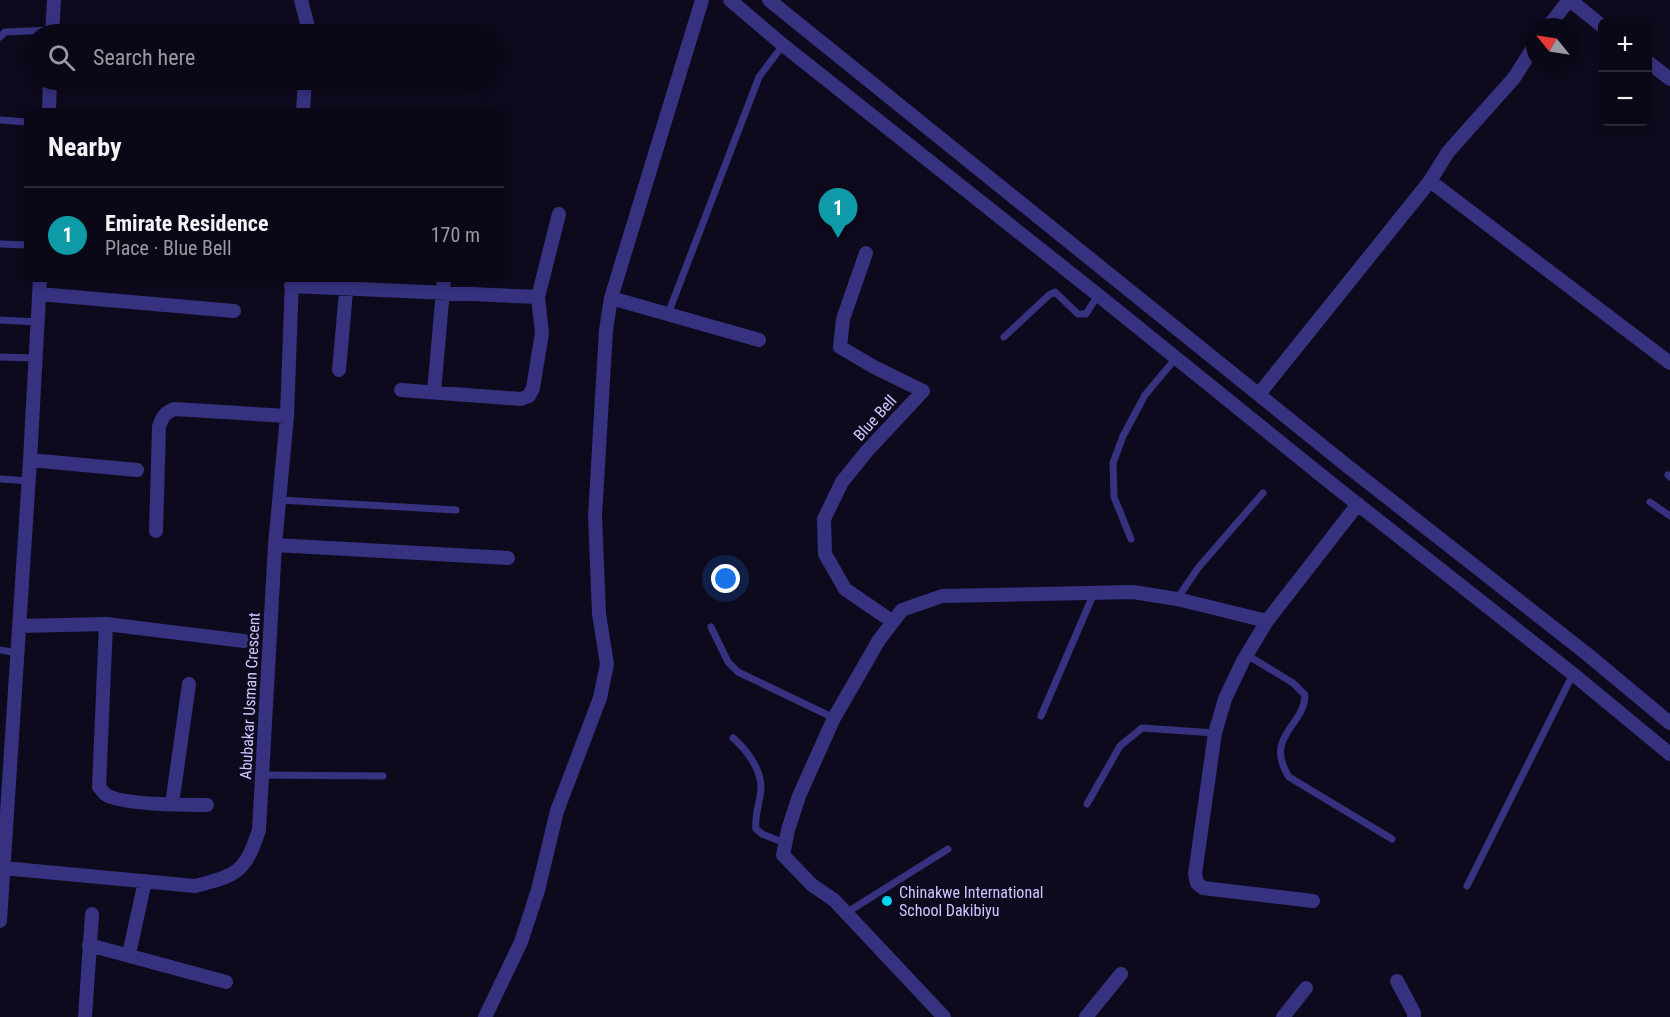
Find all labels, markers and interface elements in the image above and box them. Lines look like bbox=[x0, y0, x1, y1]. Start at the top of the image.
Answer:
north arrow bbox=[1526, 18, 1580, 72]
map controls bbox=[1598, 18, 1652, 126]
button: + bbox=[1598, 18, 1652, 72]
search box bbox=[24, 24, 504, 90]
icon: search bbox=[45, 41, 78, 74]
text: Search here bbox=[93, 45, 195, 70]
button: − bbox=[1598, 72, 1652, 126]
text: Nearby bbox=[48, 132, 122, 162]
pin: 1 bbox=[818, 188, 858, 238]
text: Emirate Residence bbox=[105, 211, 268, 236]
text: 1 bbox=[62, 223, 73, 247]
text: 170 m bbox=[431, 223, 480, 247]
text: Place · Blue Bell bbox=[105, 236, 232, 260]
street label: Blue Bell bbox=[850, 391, 900, 445]
your location bbox=[711, 564, 740, 593]
street label: Abubakar Usman Crescent bbox=[236, 612, 264, 780]
place label: Chinakwe International School Dakibiyu bbox=[899, 883, 1043, 920]
marker: Chinakwe International School Dakibiyu bbox=[880, 894, 894, 908]

